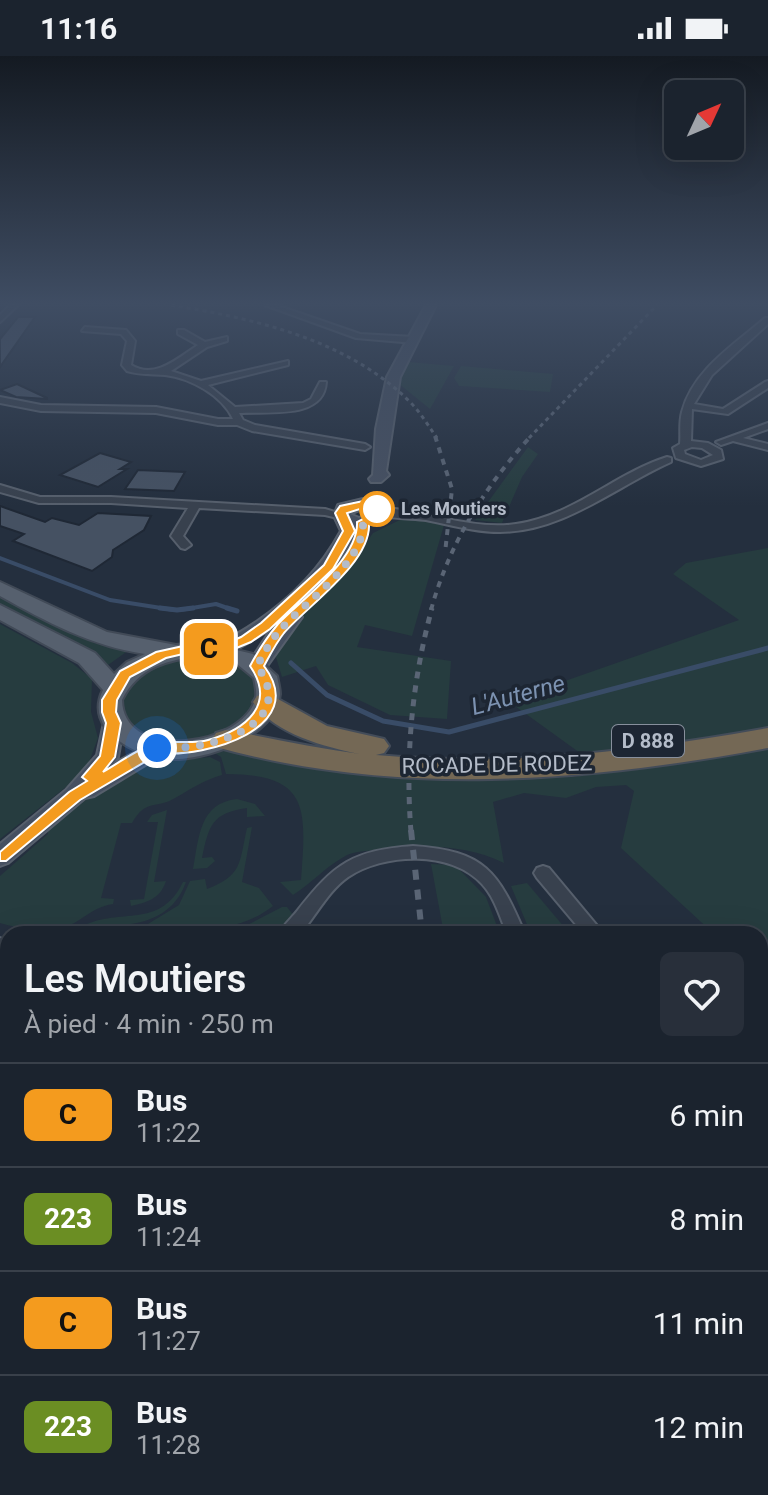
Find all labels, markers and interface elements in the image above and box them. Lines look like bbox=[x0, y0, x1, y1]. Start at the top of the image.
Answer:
text: 11:16 bbox=[40, 11, 117, 46]
north arrow bbox=[664, 80, 744, 160]
map controls bbox=[664, 80, 744, 160]
marker: Les Moutiers bbox=[360, 492, 394, 526]
place label: Les Moutiers bbox=[401, 498, 507, 519]
line badge: C bbox=[183, 623, 235, 675]
text: C bbox=[200, 632, 218, 665]
water label: L'Auterne bbox=[468, 669, 568, 721]
road number: D 888 bbox=[612, 725, 684, 757]
your location bbox=[137, 728, 177, 768]
street label: ROCADE DE RODEZ bbox=[401, 750, 593, 779]
button: heart bbox=[660, 952, 744, 1036]
text: Les Moutiers bbox=[24, 957, 246, 1001]
text: À pied · 4 min · 250 m bbox=[24, 1009, 274, 1039]
text: Bus bbox=[136, 1083, 187, 1118]
text: C bbox=[59, 1098, 77, 1131]
text: 6 min bbox=[670, 1098, 744, 1133]
text: 11:22 bbox=[136, 1118, 201, 1148]
text: Bus bbox=[136, 1187, 187, 1222]
text: 223 bbox=[44, 1202, 92, 1235]
text: 8 min bbox=[670, 1202, 744, 1237]
text: 11:24 bbox=[136, 1222, 201, 1252]
text: Bus bbox=[136, 1291, 187, 1326]
text: C bbox=[59, 1306, 77, 1339]
text: 11 min bbox=[653, 1306, 744, 1341]
text: 11:27 bbox=[136, 1326, 201, 1356]
text: Bus bbox=[136, 1395, 187, 1430]
text: 223 bbox=[44, 1410, 92, 1443]
text: 12 min bbox=[653, 1410, 744, 1445]
text: 11:28 bbox=[136, 1430, 201, 1460]

